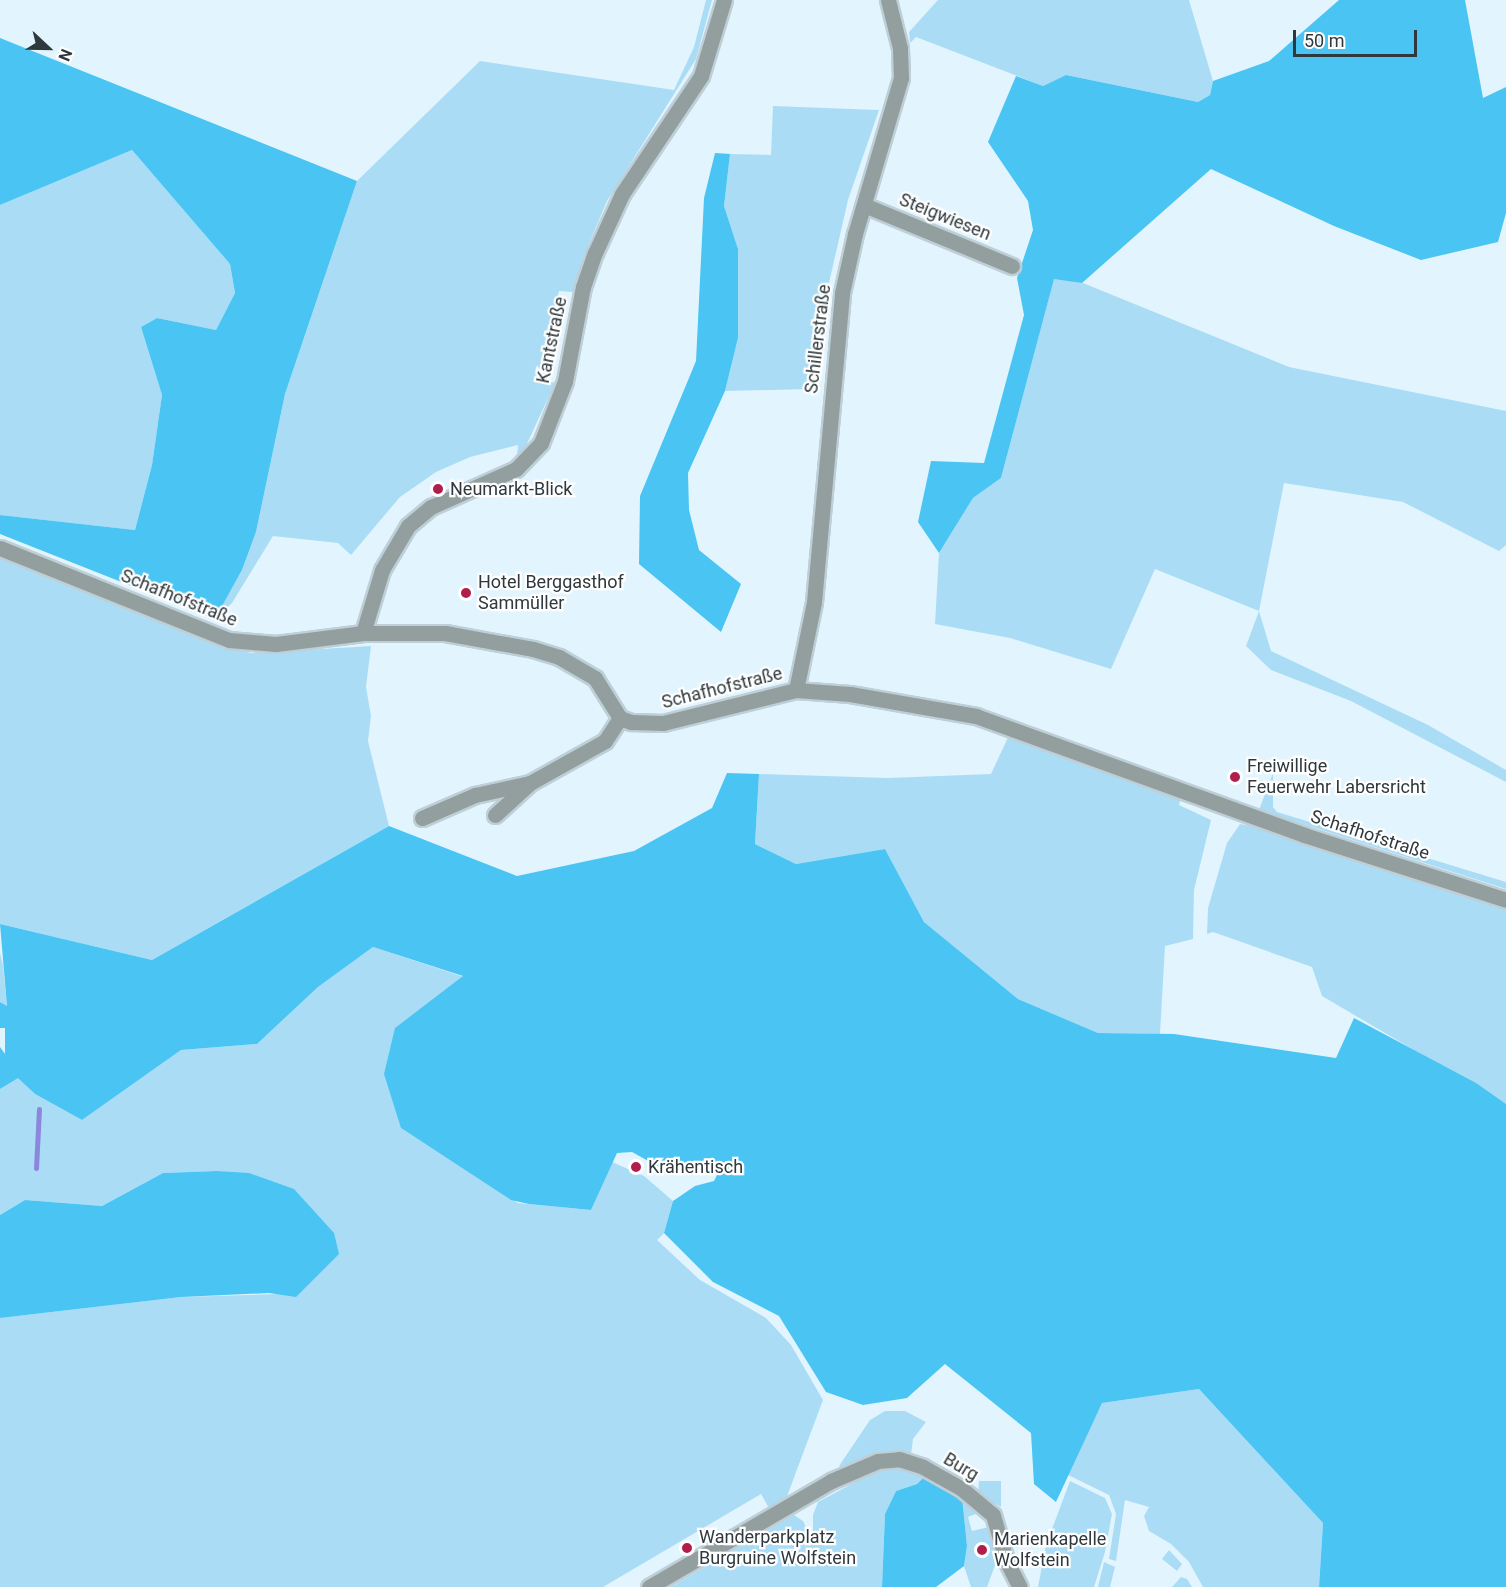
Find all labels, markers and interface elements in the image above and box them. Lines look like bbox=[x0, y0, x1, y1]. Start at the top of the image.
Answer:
north arrow bbox=[18, 18, 78, 78]
scale bar bbox=[1296, 18, 1420, 56]
text: 50 m bbox=[1304, 30, 1344, 51]
text: N bbox=[54, 46, 76, 64]
street label: Steigwiesen bbox=[896, 189, 994, 245]
street label: Schillerstraße bbox=[801, 283, 835, 395]
street label: Kantstraße bbox=[532, 295, 572, 385]
place label: Neumarkt-Blick bbox=[450, 478, 572, 500]
marker: Neumarkt-Blick bbox=[431, 482, 445, 496]
street label: Schafhofstraße bbox=[118, 565, 240, 631]
place label: Hotel Berggasthof Sammüller bbox=[478, 572, 624, 614]
marker: Hotel Berggasthof Sammüller bbox=[459, 586, 473, 600]
street label: Schafhofstraße bbox=[659, 663, 785, 713]
place label: Freiwillige Feuerwehr Labersricht bbox=[1247, 756, 1426, 798]
marker: Freiwillige Feuerwehr Labersricht bbox=[1228, 770, 1242, 784]
street label: Schafhofstraße bbox=[1308, 806, 1432, 864]
place label: Krähentisch bbox=[648, 1156, 743, 1178]
marker: Krähentisch bbox=[629, 1160, 643, 1174]
street label: Burg bbox=[940, 1448, 982, 1486]
place label: Wanderparkplatz Burgruine Wolfstein bbox=[699, 1527, 856, 1570]
place label: Marienkapelle Wolfstein bbox=[994, 1529, 1106, 1572]
marker: Wanderparkplatz Burgruine Wolfstein bbox=[680, 1541, 694, 1555]
marker: Marienkapelle Wolfstein bbox=[975, 1543, 989, 1557]

